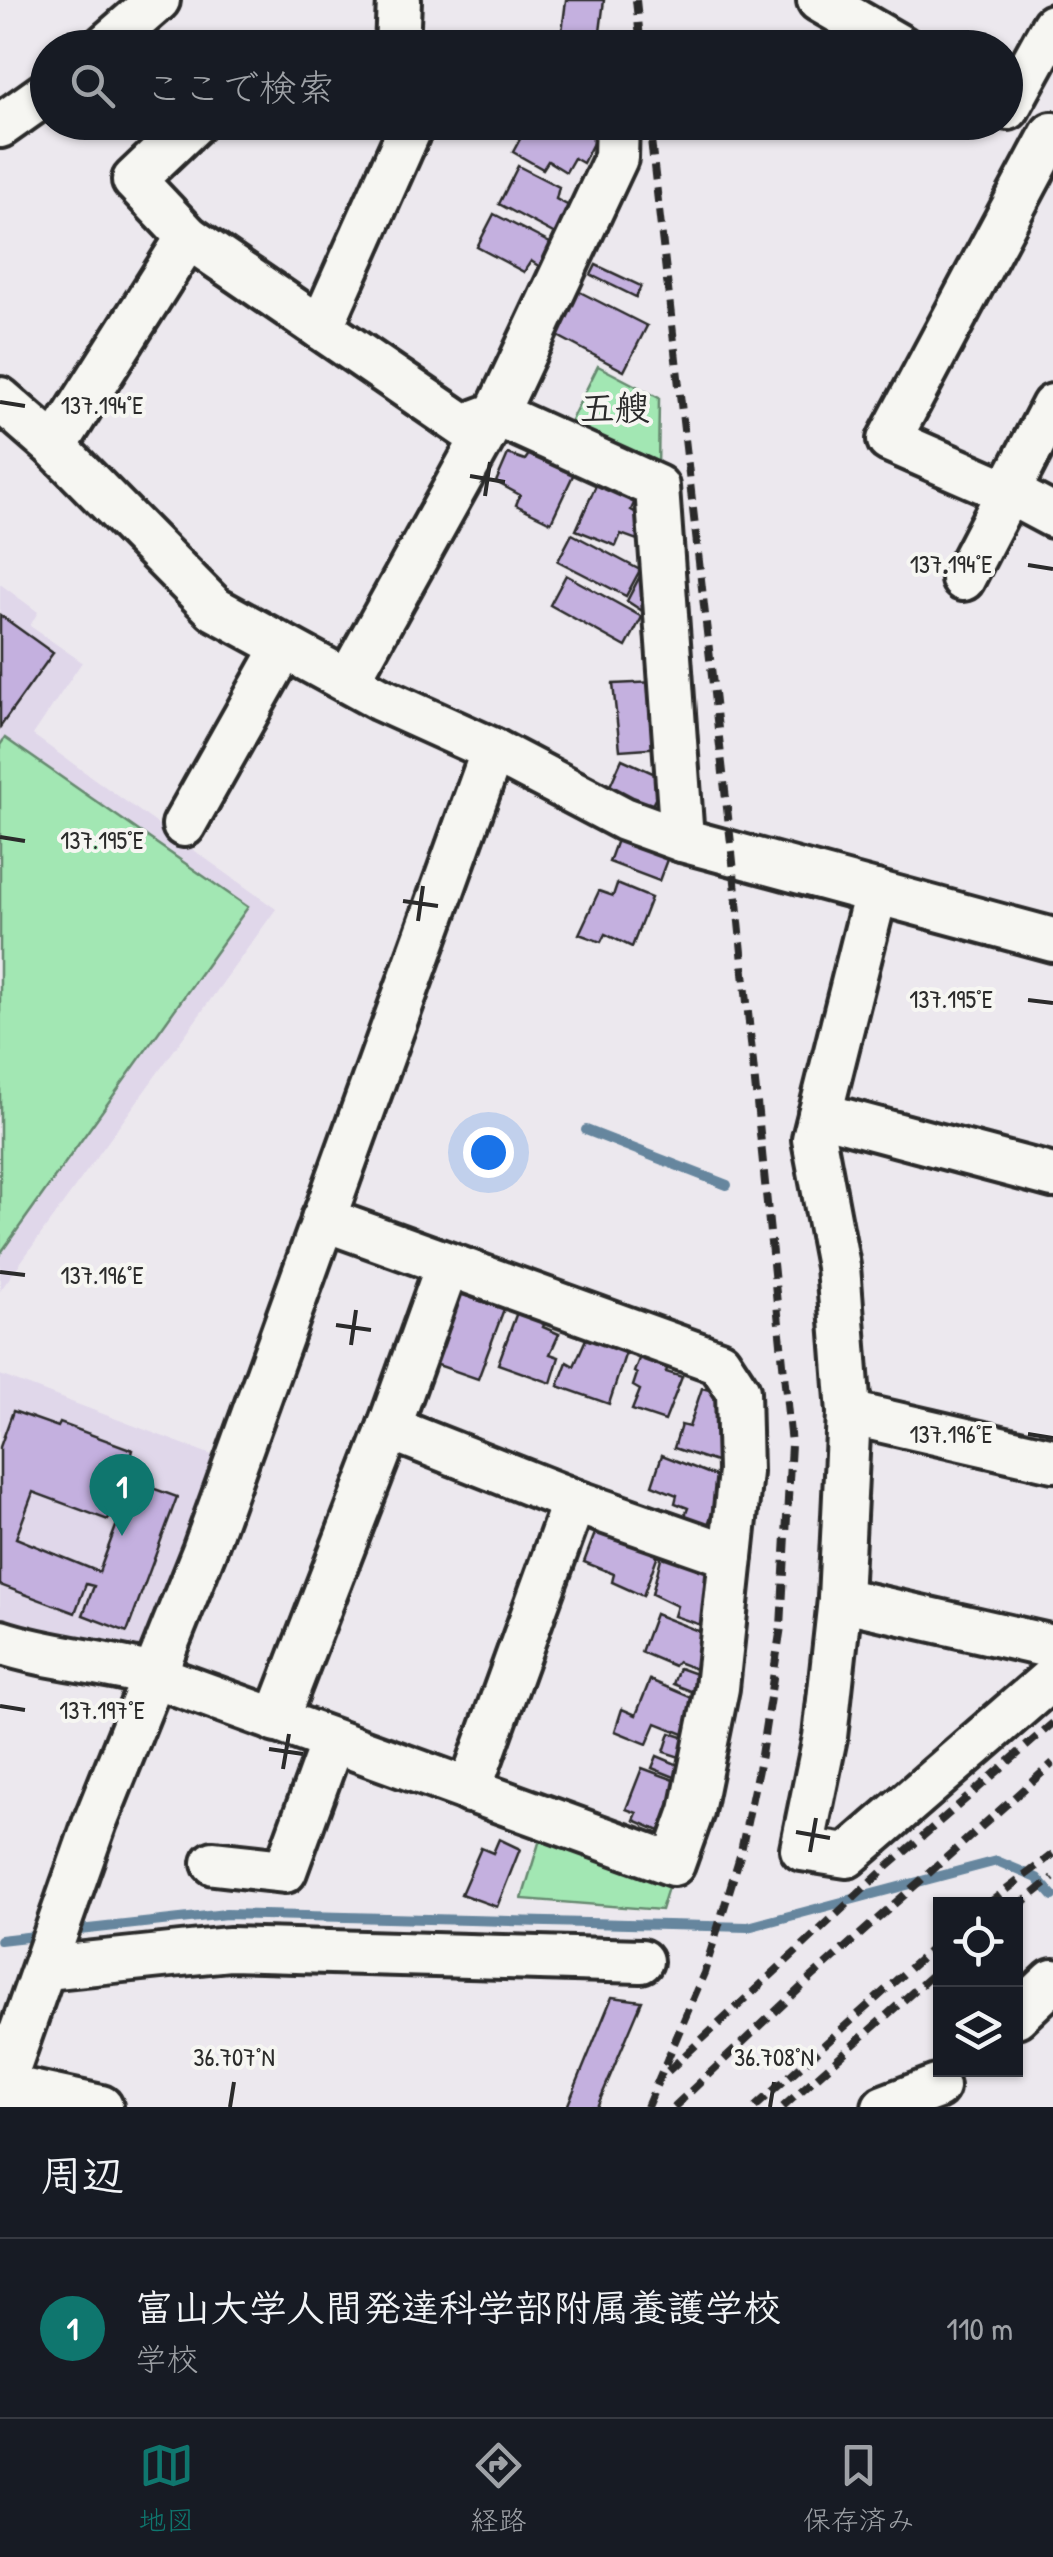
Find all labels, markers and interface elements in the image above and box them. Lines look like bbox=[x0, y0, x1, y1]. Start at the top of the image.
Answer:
search box bbox=[30, 30, 1023, 140]
icon: search bbox=[65, 58, 120, 113]
text: ここで検索 bbox=[145, 61, 335, 113]
district label: 五艘 bbox=[580, 384, 650, 431]
text: 137.194°E bbox=[61, 388, 143, 422]
text: 137.194°E bbox=[910, 547, 992, 581]
text: 137.195°E bbox=[60, 823, 144, 857]
text: 137.195°E bbox=[909, 982, 993, 1016]
your location bbox=[463, 1127, 514, 1178]
text: 137.196°E bbox=[60, 1258, 144, 1292]
text: 137.196°E bbox=[909, 1417, 993, 1451]
pin: 1 bbox=[90, 1454, 154, 1536]
text: 137.197°E bbox=[59, 1693, 145, 1727]
map controls bbox=[933, 1897, 1023, 2077]
button: locate bbox=[933, 1897, 1023, 1987]
button: layers bbox=[933, 1987, 1023, 2077]
text: 36.707°N bbox=[193, 2040, 275, 2074]
text: 36.708°N bbox=[734, 2040, 814, 2074]
text: 周辺 bbox=[40, 2146, 124, 2203]
text: 富山大学人間発達科学部附属養護学校 bbox=[135, 2281, 781, 2333]
text: 1 bbox=[67, 2307, 78, 2350]
text: 110 m bbox=[946, 2307, 1013, 2350]
text: 学校 bbox=[135, 2337, 199, 2380]
tab: 地図 bbox=[138, 2438, 194, 2539]
tab: 経路 bbox=[470, 2438, 527, 2539]
tab: 保存済み bbox=[803, 2438, 915, 2539]

